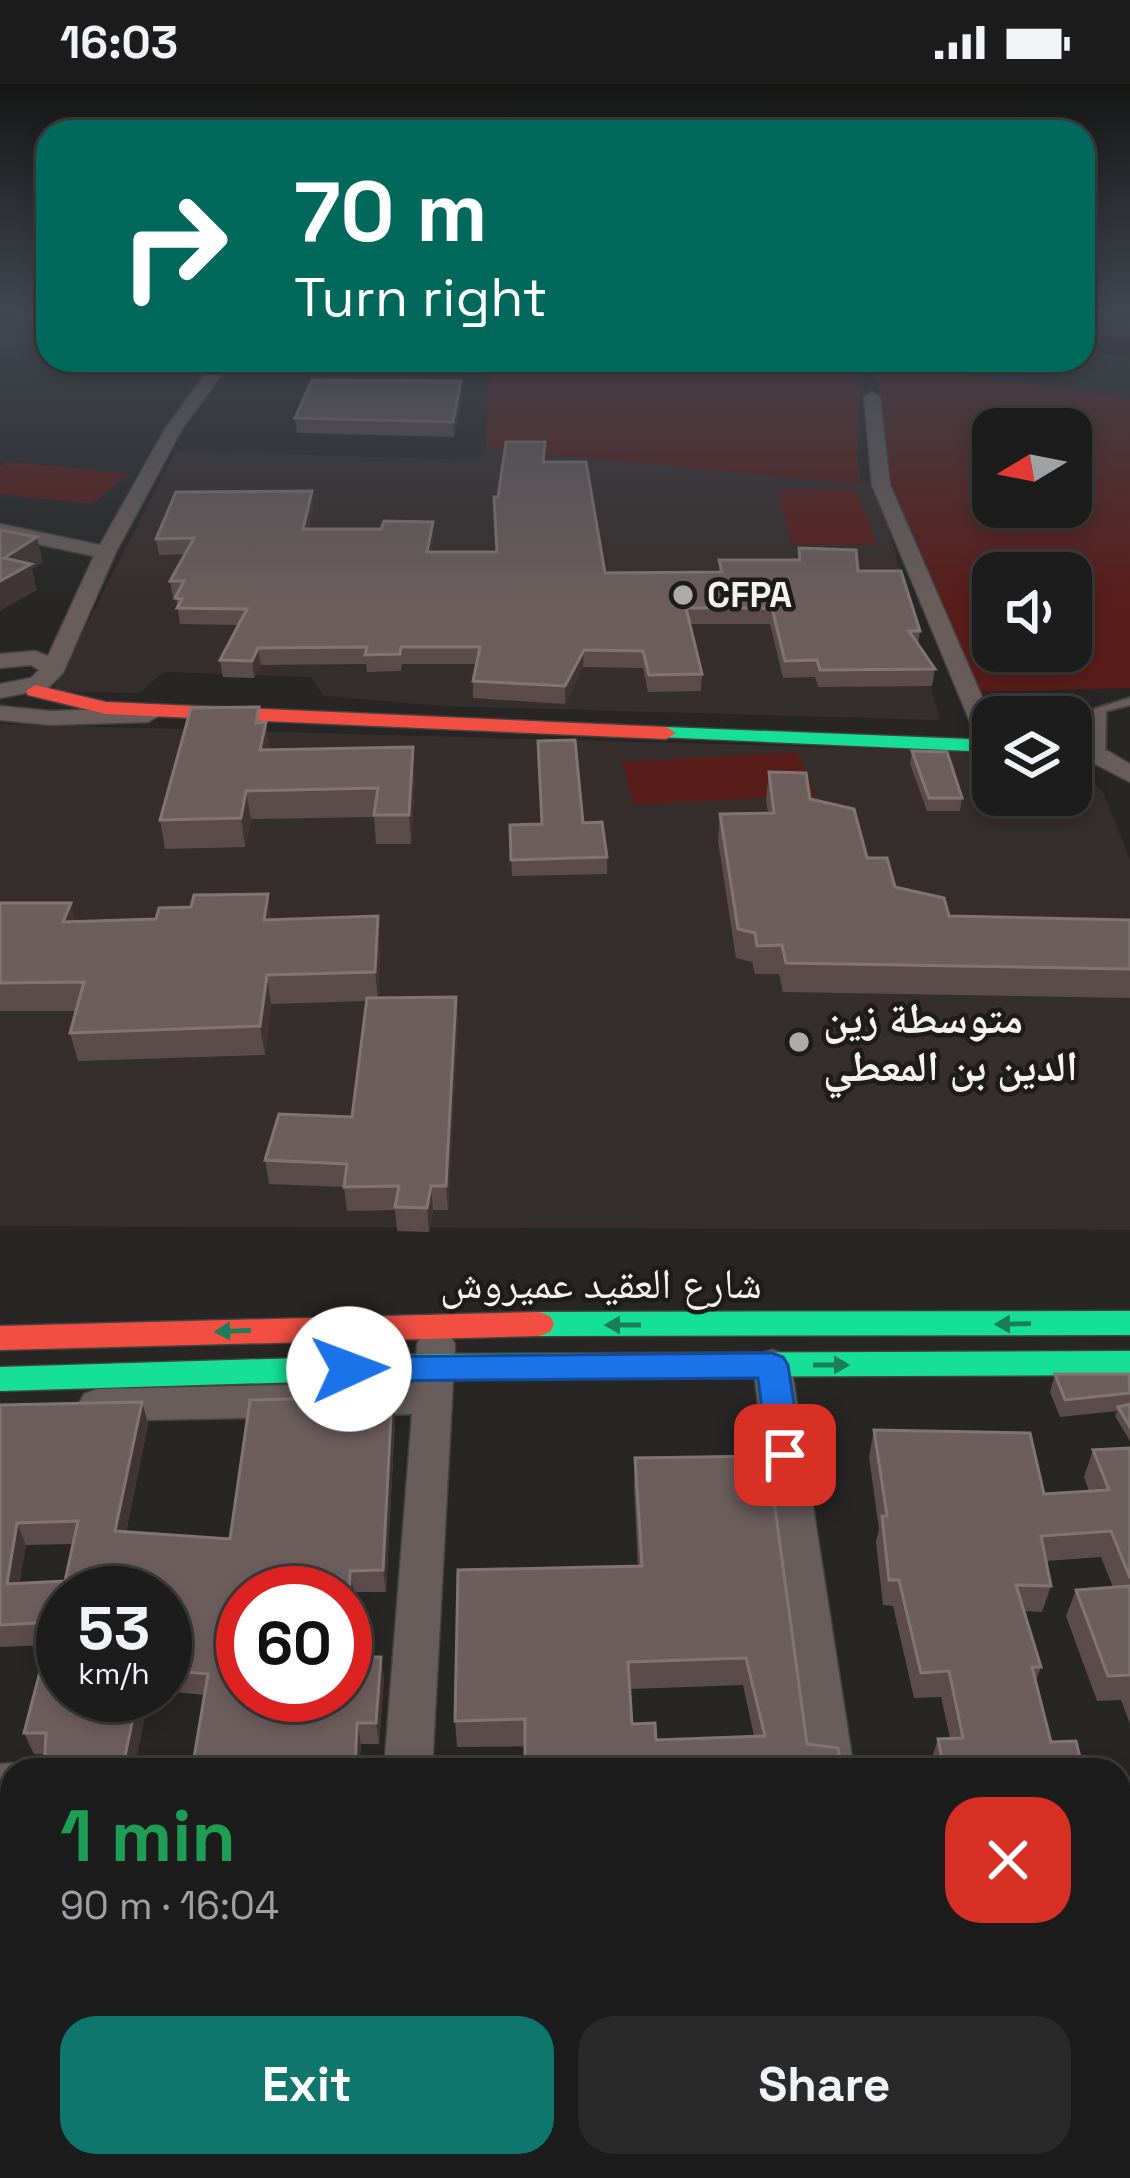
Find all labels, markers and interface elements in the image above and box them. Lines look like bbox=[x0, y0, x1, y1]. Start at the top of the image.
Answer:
text: 16:03 bbox=[60, 14, 178, 71]
text: 70 m bbox=[294, 158, 488, 266]
icon: right bbox=[96, 168, 252, 324]
text: Turn right bbox=[294, 263, 547, 332]
north arrow bbox=[972, 408, 1092, 528]
map controls bbox=[972, 408, 1092, 816]
button: sound bbox=[972, 552, 1092, 672]
place label: CFPA bbox=[707, 572, 792, 618]
marker: CFPA bbox=[670, 582, 696, 608]
button: layers bbox=[972, 696, 1092, 816]
place label: متوسطة زين الدين بن المعطي bbox=[823, 992, 1078, 1099]
marker: متوسطة زين الدين بن المعطي bbox=[786, 1029, 812, 1055]
street label: شارع العقيد عميروش bbox=[440, 1257, 762, 1310]
position arrow bbox=[286, 1306, 412, 1432]
one-way arrow bbox=[993, 1314, 1031, 1334]
one-way arrow bbox=[603, 1315, 641, 1335]
one-way arrow bbox=[213, 1322, 251, 1341]
one-way arrow bbox=[813, 1355, 851, 1375]
pin bbox=[734, 1404, 836, 1506]
icon: arrive bbox=[752, 1422, 818, 1488]
speed limit sign: 60 bbox=[216, 1566, 372, 1722]
text: 53 bbox=[78, 1590, 150, 1667]
text: km/h bbox=[78, 1654, 150, 1693]
text: 1 min bbox=[60, 1790, 236, 1882]
button: close bbox=[945, 1797, 1071, 1923]
text: 90 m · 16:04 bbox=[60, 1881, 279, 1930]
button: Exit bbox=[60, 2016, 554, 2154]
button: Share bbox=[578, 2016, 1071, 2154]

